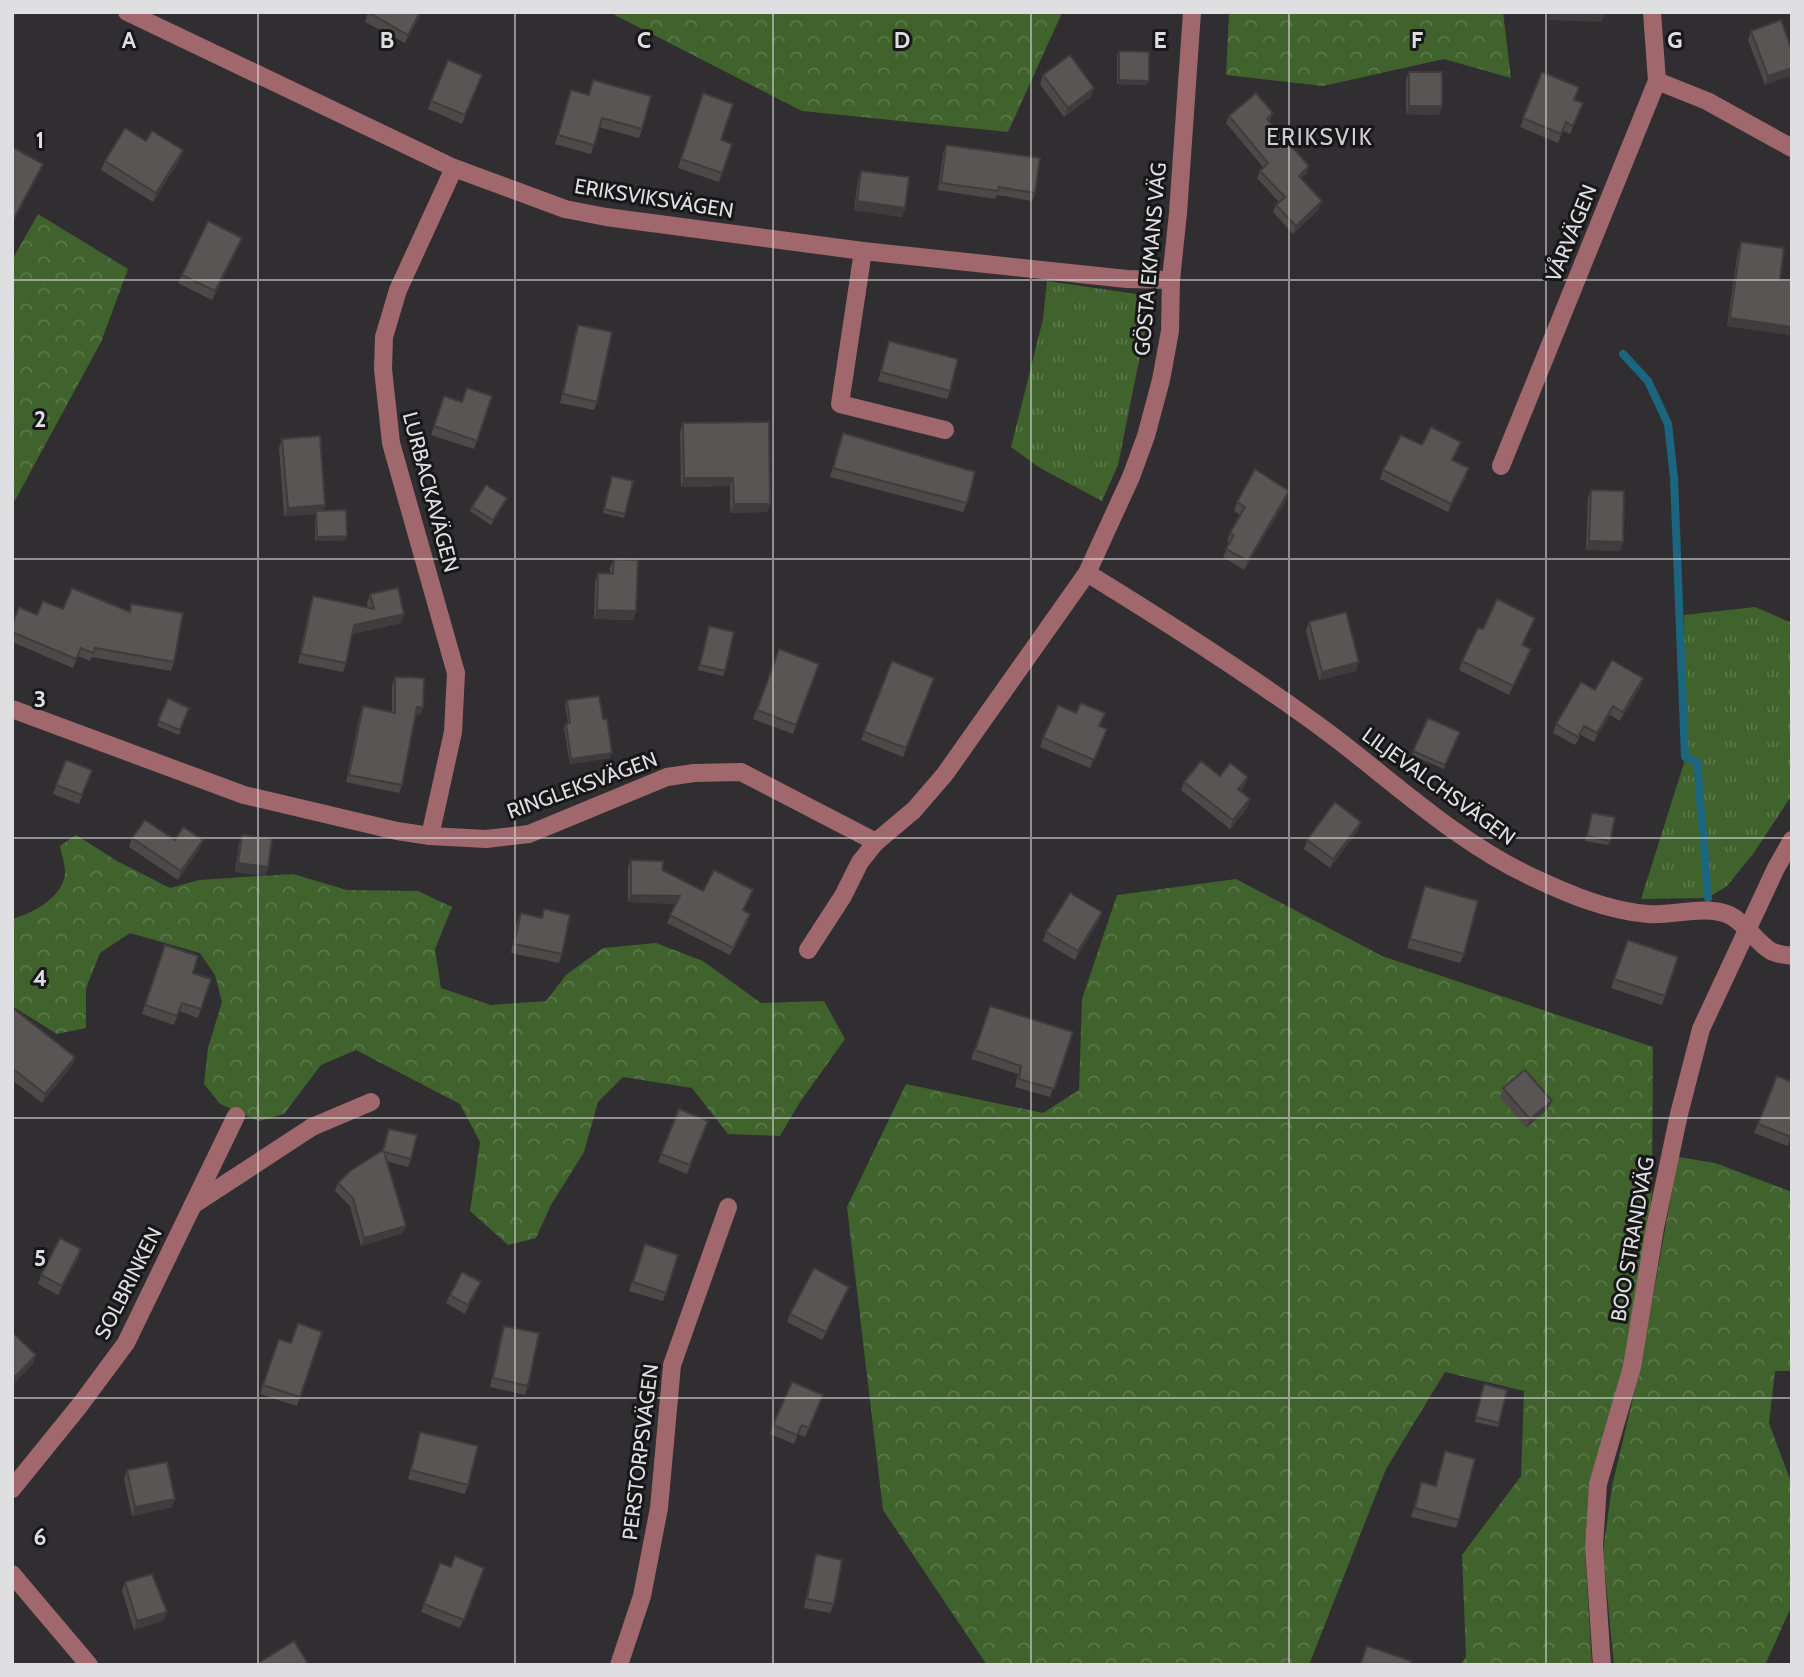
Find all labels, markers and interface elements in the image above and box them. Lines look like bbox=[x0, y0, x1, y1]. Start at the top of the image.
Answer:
text: A bbox=[122, 26, 137, 54]
text: B bbox=[380, 26, 394, 54]
text: C bbox=[637, 26, 651, 54]
text: D bbox=[894, 26, 910, 54]
text: E bbox=[1153, 26, 1167, 54]
text: F bbox=[1411, 26, 1423, 54]
text: G bbox=[1667, 26, 1683, 54]
district label: ERIKSVIK bbox=[1266, 123, 1374, 151]
text: 1 bbox=[36, 126, 44, 154]
street label: GÖSTA EKMANS VÄG bbox=[1129, 161, 1171, 357]
street label: ERIKSVIKSVÄGEN bbox=[573, 173, 735, 223]
street label: VÅRVÄGEN bbox=[1539, 181, 1602, 285]
text: 2 bbox=[34, 405, 46, 433]
street label: LURBACKAVÄGEN bbox=[398, 409, 464, 575]
text: 3 bbox=[34, 685, 46, 713]
street label: LILJEVALCHSVÄGEN bbox=[1358, 722, 1520, 850]
street label: RINGLEKSVÄGEN bbox=[503, 746, 661, 824]
text: 4 bbox=[33, 964, 47, 992]
street label: BOO STRANDVÄG bbox=[1605, 1155, 1659, 1323]
street label: SOLBRINKEN bbox=[89, 1223, 167, 1343]
text: 5 bbox=[34, 1244, 46, 1272]
street label: PERSTORPSVÄGEN bbox=[617, 1362, 663, 1542]
text: 6 bbox=[34, 1523, 46, 1551]

